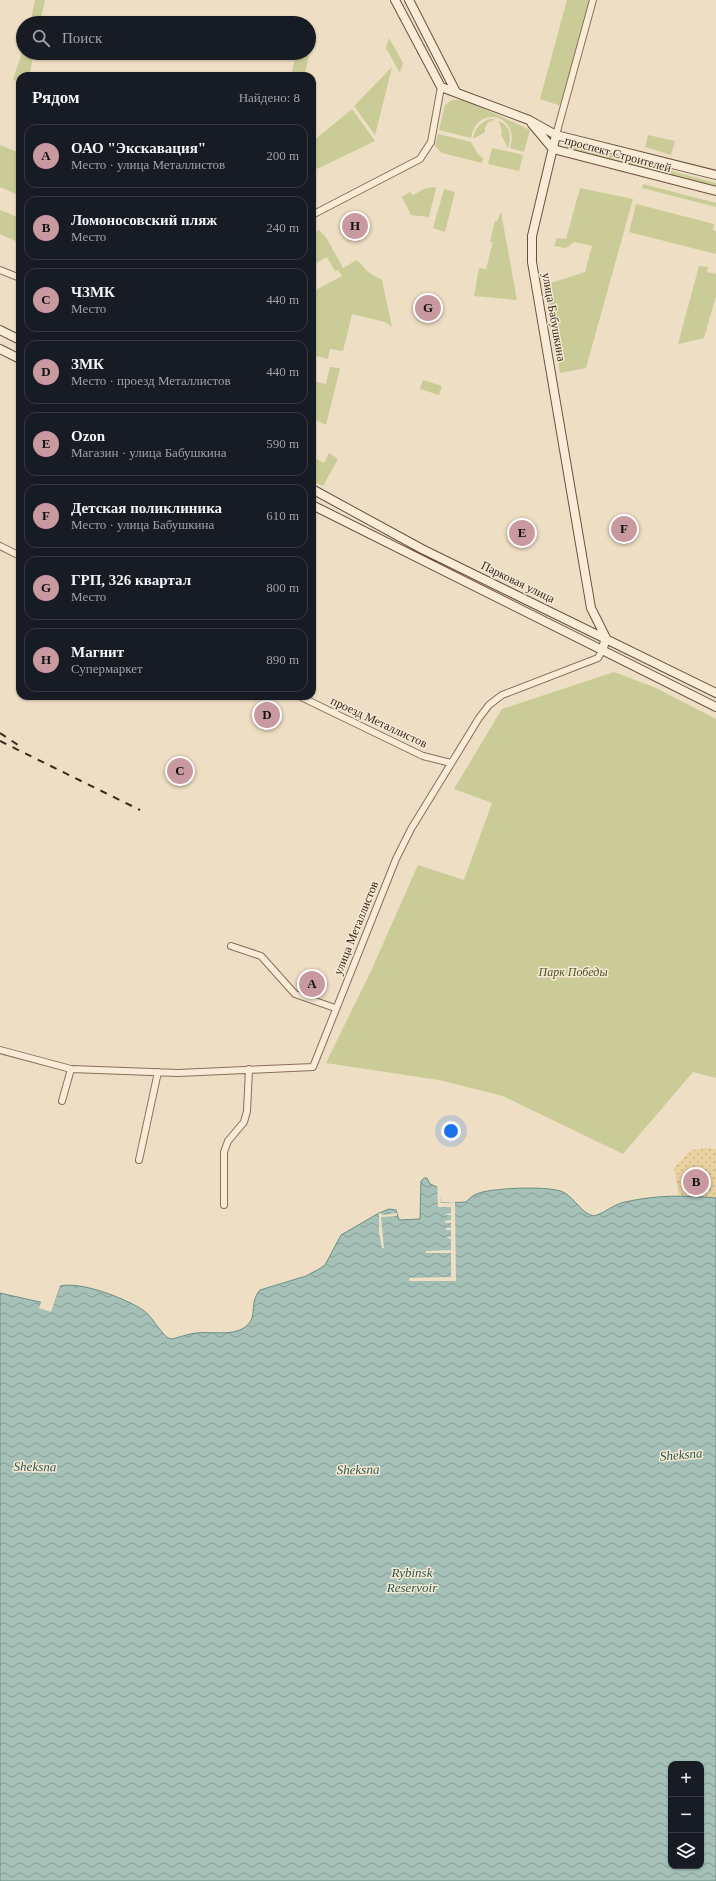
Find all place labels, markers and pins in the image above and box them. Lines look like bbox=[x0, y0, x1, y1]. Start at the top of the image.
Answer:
pin: H bbox=[342, 211, 368, 241]
pin: G bbox=[415, 293, 441, 323]
pin: F bbox=[611, 514, 637, 544]
pin: E bbox=[509, 518, 535, 548]
pin: D bbox=[254, 700, 280, 730]
pin: C bbox=[167, 756, 193, 786]
pin: A bbox=[299, 969, 325, 999]
pin: B bbox=[683, 1167, 709, 1197]

